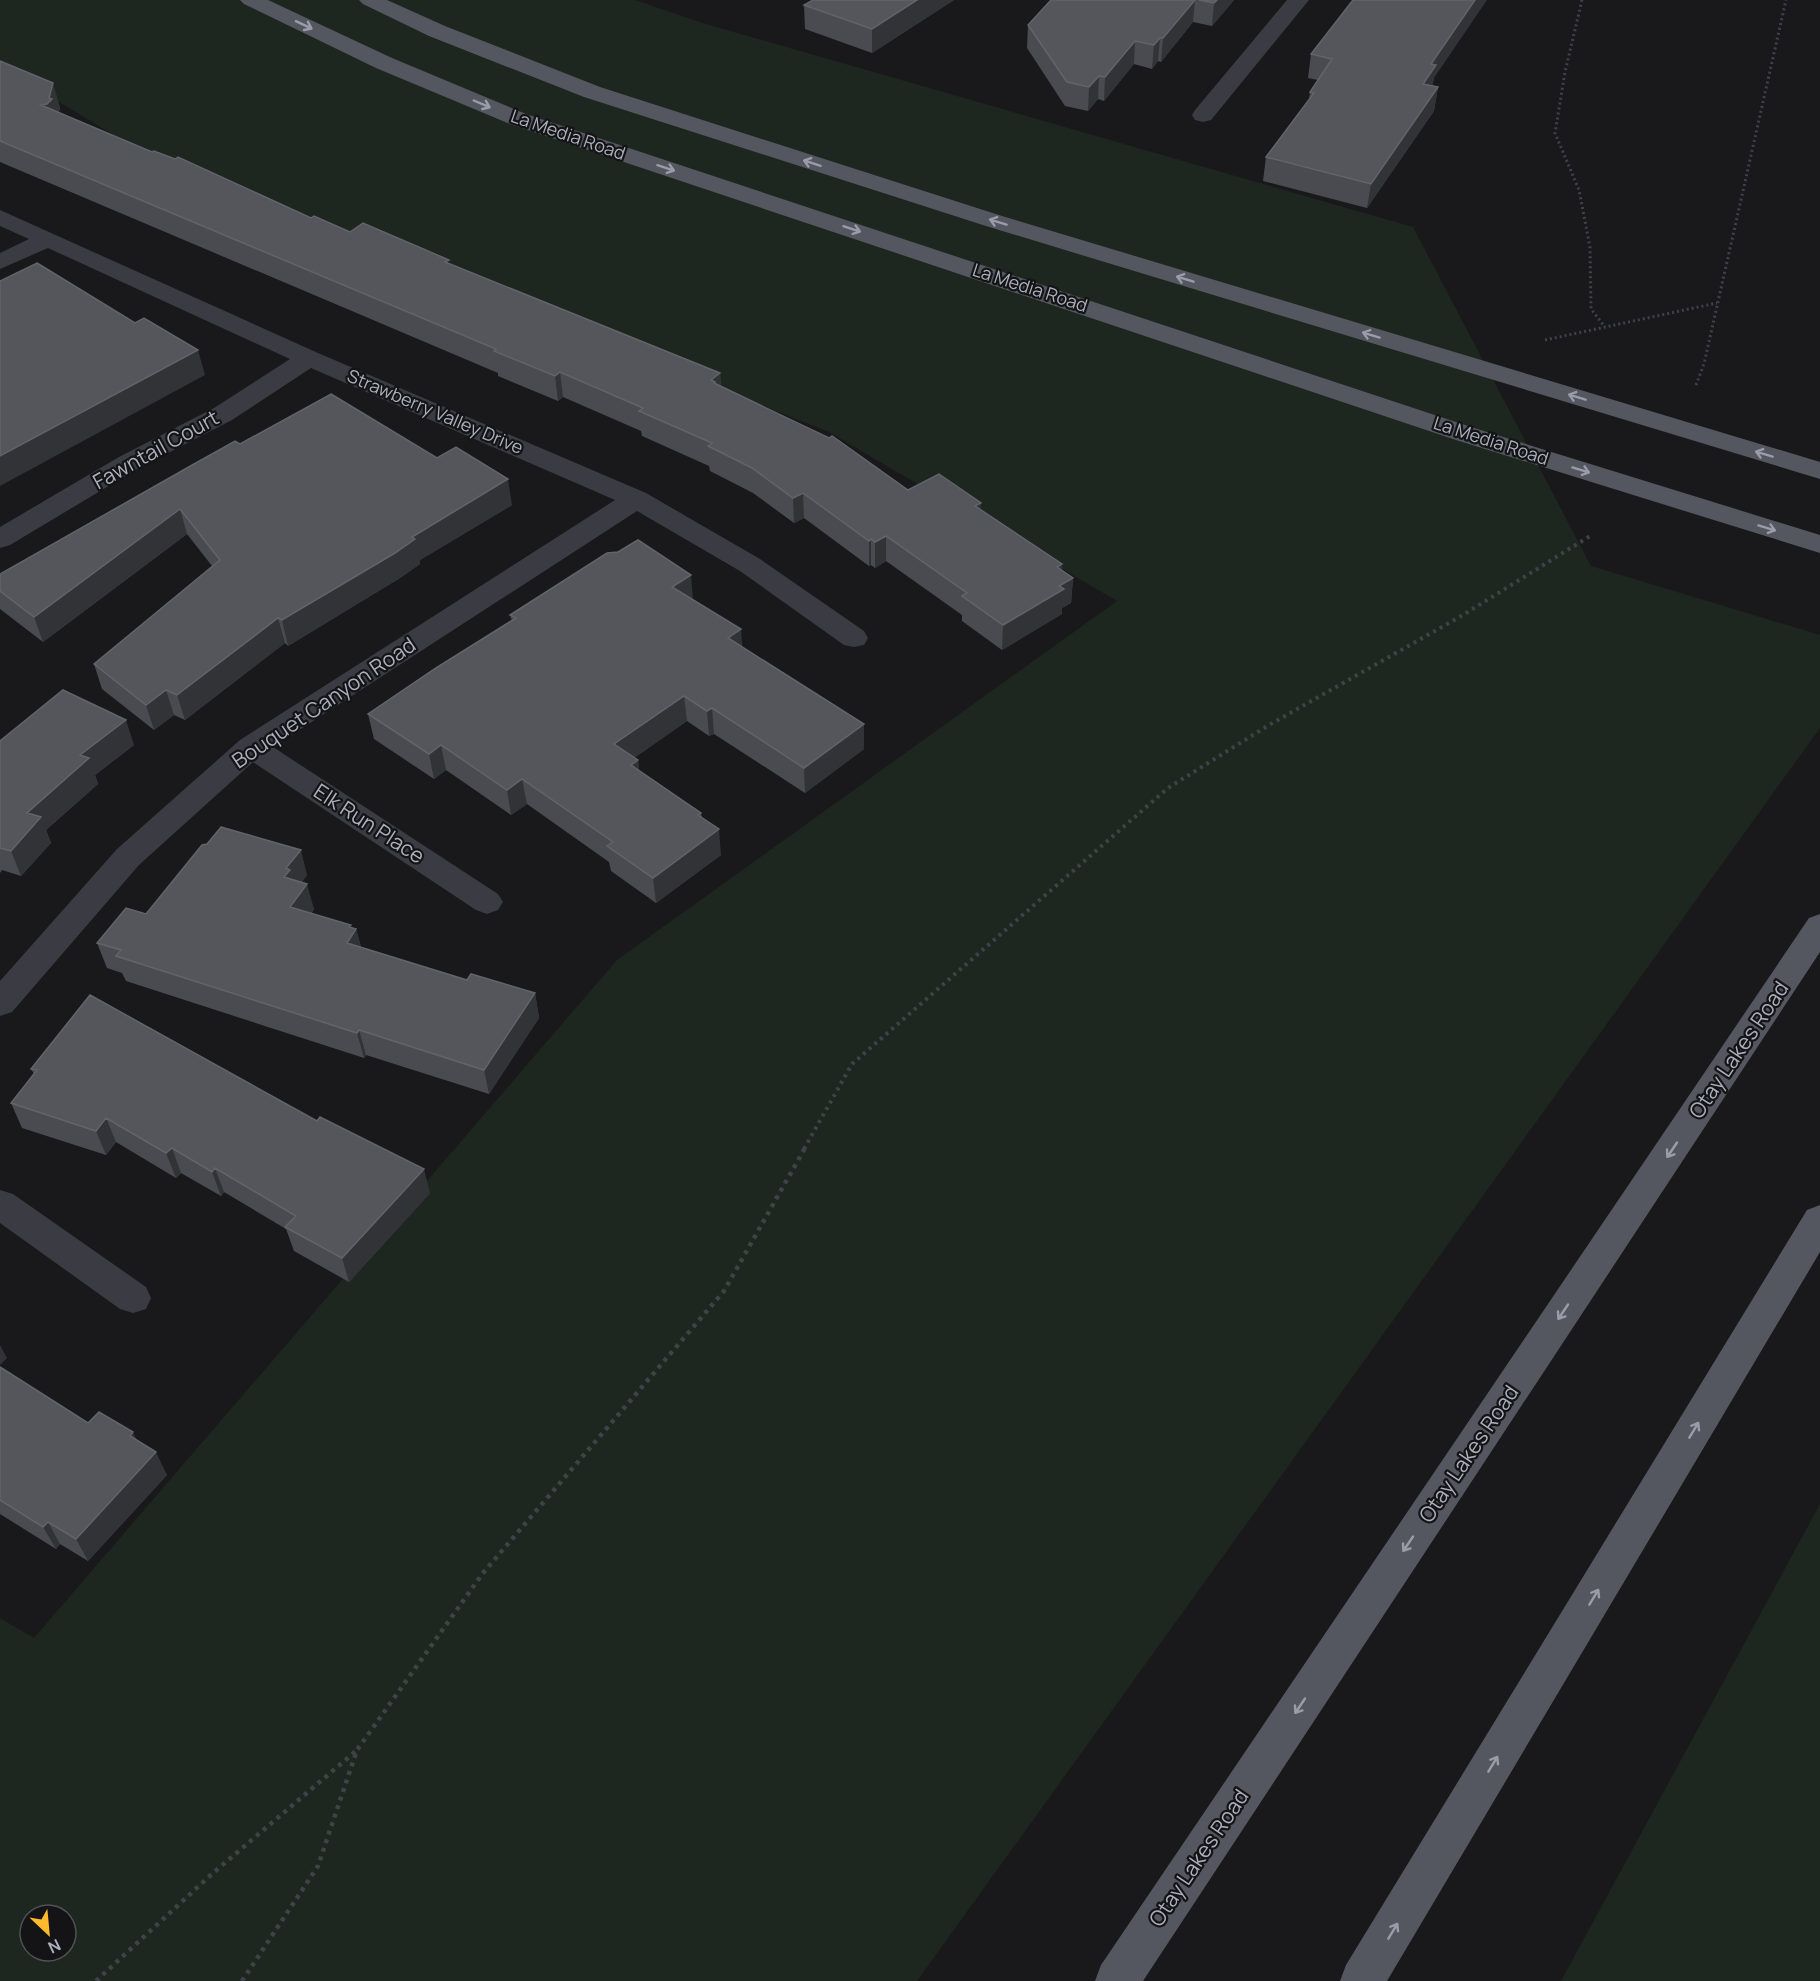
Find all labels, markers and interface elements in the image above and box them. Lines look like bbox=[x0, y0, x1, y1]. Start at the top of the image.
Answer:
one-way arrow bbox=[295, 20, 313, 32]
one-way arrow bbox=[473, 99, 491, 110]
street label: La Media Road bbox=[508, 103, 629, 165]
one-way arrow bbox=[803, 156, 822, 167]
one-way arrow bbox=[656, 163, 675, 174]
one-way arrow bbox=[989, 216, 1008, 227]
one-way arrow bbox=[842, 225, 861, 236]
street label: La Media Road bbox=[970, 257, 1091, 317]
one-way arrow bbox=[1176, 273, 1195, 284]
one-way arrow bbox=[1362, 329, 1381, 340]
street label: Strawberry Valley Drive bbox=[344, 363, 527, 459]
one-way arrow bbox=[1568, 391, 1587, 402]
street label: Fawntail Court bbox=[88, 403, 224, 495]
street label: La Media Road bbox=[1431, 410, 1552, 470]
one-way arrow bbox=[1755, 448, 1774, 459]
one-way arrow bbox=[1571, 465, 1590, 476]
one-way arrow bbox=[1757, 523, 1776, 534]
street label: Bouquet Canyon Road bbox=[226, 630, 421, 774]
street label: Elk Run Place bbox=[309, 777, 430, 869]
street label: Otay Lakes Road bbox=[1682, 975, 1794, 1124]
one-way arrow bbox=[1666, 1142, 1678, 1158]
one-way arrow bbox=[1557, 1304, 1570, 1321]
street label: Otay Lakes Road bbox=[1412, 1379, 1524, 1528]
one-way arrow bbox=[1689, 1422, 1701, 1439]
one-way arrow bbox=[1402, 1536, 1414, 1552]
one-way arrow bbox=[1588, 1589, 1600, 1606]
one-way arrow bbox=[1294, 1698, 1306, 1714]
one-way arrow bbox=[1488, 1756, 1500, 1773]
street label: Otay Lakes Road bbox=[1142, 1783, 1254, 1932]
north arrow bbox=[18, 1903, 78, 1963]
one-way arrow bbox=[1387, 1923, 1399, 1940]
text: N bbox=[45, 1934, 65, 1959]

